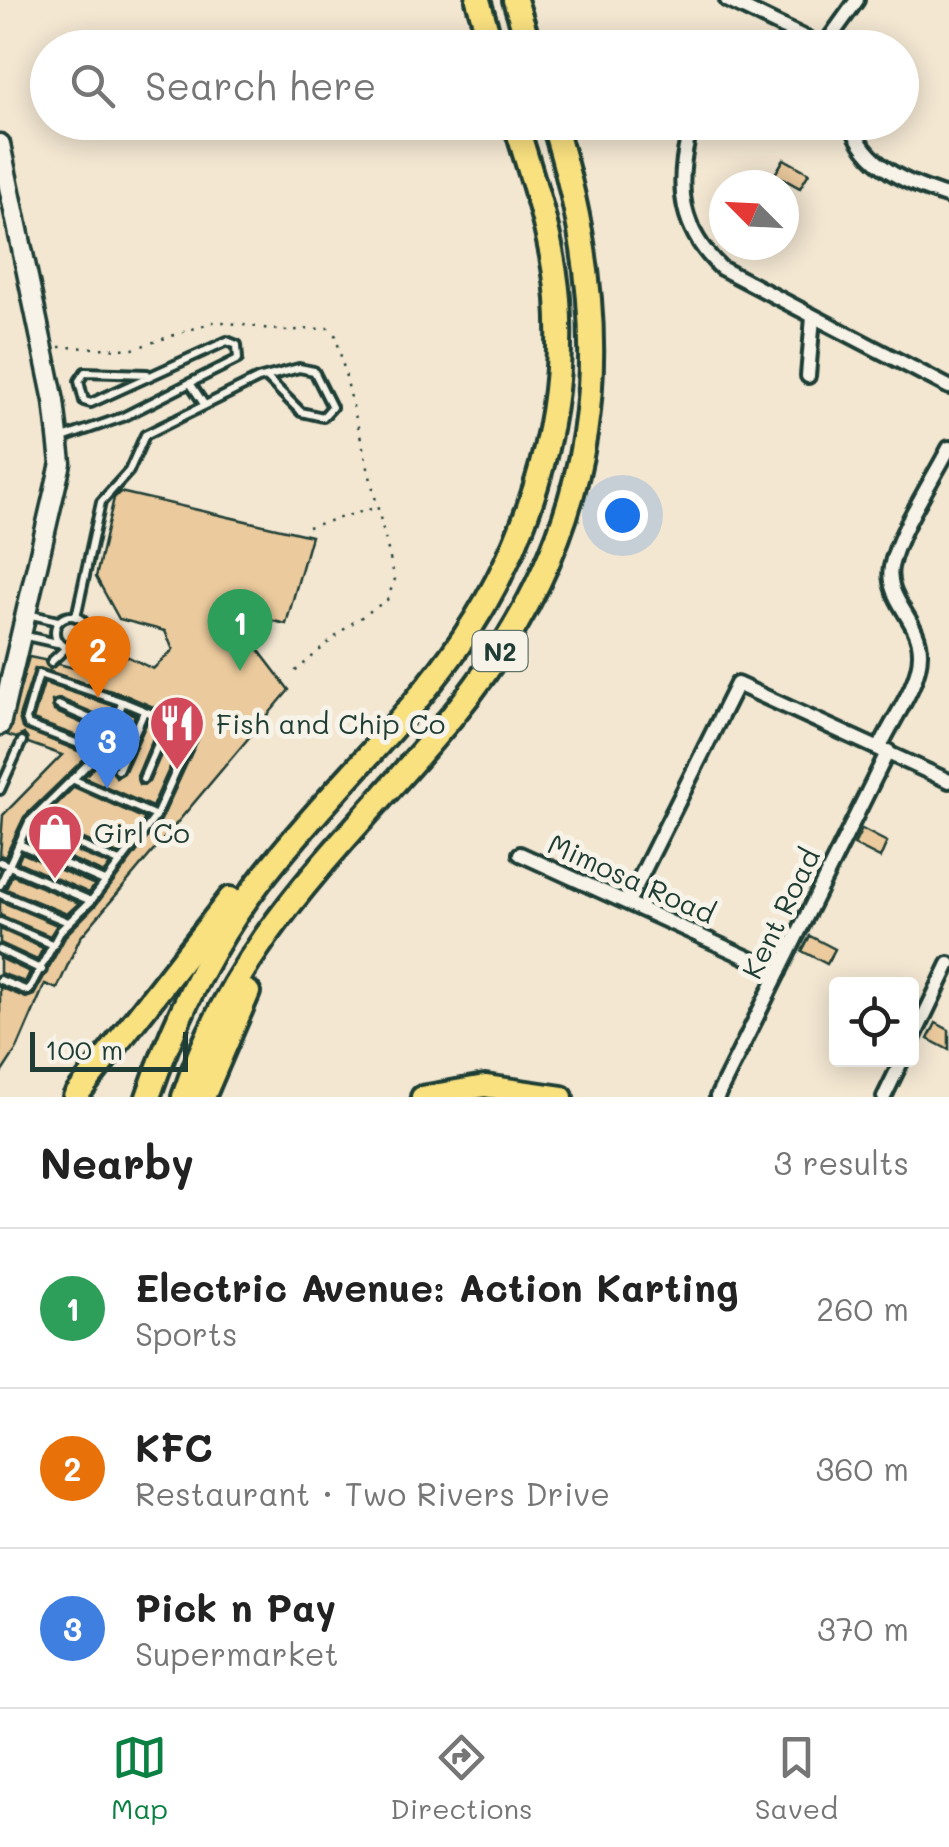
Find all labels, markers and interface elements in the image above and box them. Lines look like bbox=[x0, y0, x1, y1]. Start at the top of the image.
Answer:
search box bbox=[30, 30, 919, 140]
icon: search bbox=[65, 58, 120, 113]
text: Search here bbox=[145, 60, 376, 110]
north arrow bbox=[709, 170, 799, 260]
your location bbox=[597, 490, 648, 541]
pin: 1 bbox=[208, 588, 272, 671]
pin: 2 bbox=[66, 616, 130, 698]
road number: N2 bbox=[472, 631, 528, 671]
restaurant icon: Fish and Chip Co bbox=[147, 693, 207, 772]
place label: Fish and Chip Co bbox=[216, 705, 445, 741]
pin: 3 bbox=[74, 706, 140, 789]
shop icon: Girl Co bbox=[25, 802, 85, 881]
place label: Girl Co bbox=[94, 814, 190, 850]
street label: Mimosa Road bbox=[543, 825, 721, 931]
street label: Kent Road bbox=[733, 842, 827, 984]
map controls bbox=[829, 977, 919, 1067]
button: locate bbox=[829, 977, 919, 1067]
scale bar bbox=[30, 1027, 188, 1072]
text: 100 m bbox=[45, 1031, 123, 1067]
text: Nearby bbox=[40, 1135, 194, 1190]
text: 3 results bbox=[773, 1141, 909, 1183]
text: Electric Avenue: Action Karting bbox=[135, 1262, 739, 1312]
text: 1 bbox=[65, 1287, 80, 1329]
text: 260 m bbox=[816, 1287, 909, 1329]
text: Sports bbox=[135, 1312, 237, 1354]
text: KFC bbox=[135, 1422, 213, 1472]
text: 2 bbox=[64, 1447, 81, 1489]
text: 360 m bbox=[815, 1447, 909, 1489]
text: Restaurant · Two Rivers Drive bbox=[135, 1472, 610, 1514]
text: Pick n Pay bbox=[135, 1582, 336, 1632]
text: 3 bbox=[63, 1607, 82, 1649]
text: 370 m bbox=[817, 1607, 909, 1649]
text: Supermarket bbox=[135, 1632, 339, 1674]
tab: Map bbox=[111, 1730, 168, 1826]
tab: Directions bbox=[390, 1730, 533, 1826]
tab: Saved bbox=[755, 1730, 838, 1826]

